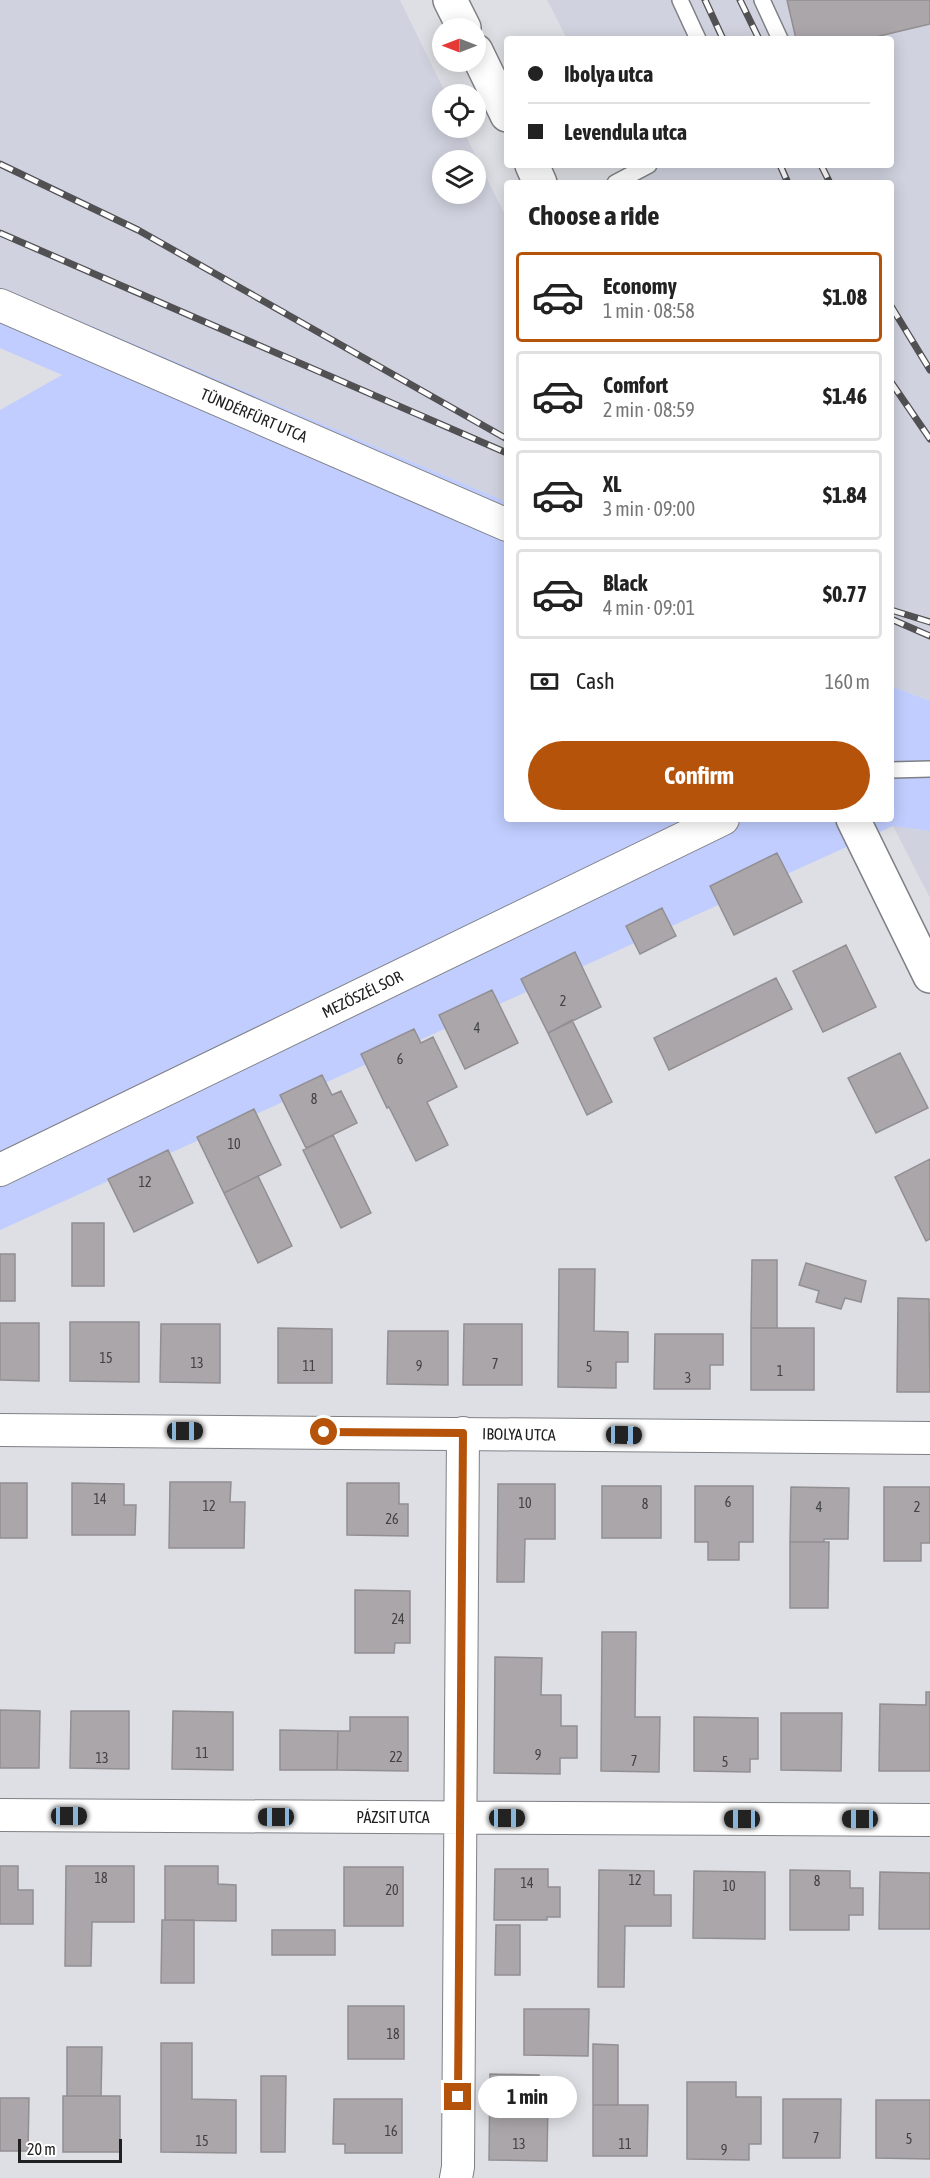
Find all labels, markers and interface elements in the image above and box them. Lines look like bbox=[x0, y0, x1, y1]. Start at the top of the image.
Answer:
north arrow bbox=[432, 18, 486, 72]
map controls bbox=[432, 18, 486, 204]
text: Ibolya utca bbox=[564, 61, 653, 87]
button: locate bbox=[432, 84, 486, 138]
text: Levendula utca bbox=[564, 119, 687, 145]
button: layers bbox=[432, 150, 486, 204]
text: Choose a ride bbox=[528, 200, 660, 231]
icon: car bbox=[531, 270, 585, 324]
text: Economy bbox=[603, 273, 677, 299]
text: $1.08 bbox=[823, 284, 867, 310]
text: 1 min · 08:58 bbox=[603, 299, 695, 322]
icon: car bbox=[531, 369, 585, 423]
text: Comfort bbox=[603, 372, 668, 398]
text: $1.46 bbox=[823, 383, 867, 409]
street label: TÜNDÉRFÜRT UTCA bbox=[198, 384, 310, 446]
text: 2 min · 08:59 bbox=[603, 398, 695, 421]
icon: car bbox=[531, 468, 585, 522]
text: XL bbox=[603, 471, 621, 497]
text: $1.84 bbox=[823, 482, 867, 508]
text: 3 min · 09:00 bbox=[603, 497, 695, 520]
icon: car bbox=[531, 567, 585, 621]
text: Black bbox=[603, 570, 647, 596]
text: $0.77 bbox=[823, 581, 867, 607]
text: 4 min · 09:01 bbox=[603, 596, 695, 619]
icon: cash bbox=[528, 665, 561, 698]
text: Cash bbox=[576, 668, 615, 694]
text: 160 m bbox=[825, 670, 870, 693]
button: Confirm bbox=[528, 741, 870, 810]
street label: MEZŐSZÉL SOR bbox=[319, 967, 405, 1021]
house number: 2 bbox=[560, 993, 566, 1009]
house number: 4 bbox=[474, 1020, 481, 1036]
house number: 6 bbox=[397, 1051, 404, 1067]
house number: 8 bbox=[311, 1091, 318, 1107]
house number: 10 bbox=[227, 1136, 241, 1152]
house number: 12 bbox=[138, 1174, 152, 1190]
house number: 15 bbox=[99, 1350, 113, 1366]
house number: 13 bbox=[190, 1355, 204, 1371]
house number: 7 bbox=[492, 1356, 498, 1372]
house number: 11 bbox=[302, 1358, 316, 1374]
house number: 9 bbox=[416, 1358, 422, 1374]
house number: 5 bbox=[586, 1359, 592, 1375]
house number: 1 bbox=[777, 1363, 783, 1379]
house number: 3 bbox=[685, 1370, 691, 1386]
route start bbox=[310, 1418, 337, 1445]
car bbox=[167, 1422, 203, 1440]
street label: IBOLYA UTCA bbox=[482, 1424, 556, 1444]
car bbox=[606, 1426, 642, 1444]
house number: 14 bbox=[93, 1491, 107, 1507]
house number: 6 bbox=[725, 1494, 732, 1510]
house number: 10 bbox=[518, 1495, 532, 1511]
house number: 8 bbox=[642, 1496, 649, 1512]
house number: 12 bbox=[202, 1498, 216, 1514]
house number: 4 bbox=[816, 1499, 823, 1515]
house number: 2 bbox=[914, 1499, 920, 1515]
house number: 26 bbox=[385, 1511, 399, 1527]
house number: 24 bbox=[391, 1611, 405, 1627]
house number: 11 bbox=[195, 1745, 209, 1761]
house number: 9 bbox=[535, 1747, 541, 1763]
house number: 22 bbox=[389, 1749, 403, 1765]
house number: 13 bbox=[95, 1750, 109, 1766]
house number: 7 bbox=[631, 1753, 637, 1769]
house number: 5 bbox=[722, 1754, 728, 1770]
car bbox=[51, 1807, 87, 1825]
car bbox=[258, 1808, 294, 1826]
street label: PÁZSIT UTCA bbox=[356, 1808, 430, 1826]
car bbox=[489, 1809, 525, 1827]
car bbox=[724, 1810, 760, 1828]
car bbox=[842, 1810, 878, 1828]
house number: 18 bbox=[94, 1870, 108, 1886]
house number: 12 bbox=[628, 1872, 642, 1888]
house number: 8 bbox=[814, 1873, 821, 1889]
house number: 14 bbox=[520, 1875, 534, 1891]
house number: 10 bbox=[722, 1878, 736, 1894]
house number: 20 bbox=[385, 1882, 399, 1898]
house number: 18 bbox=[386, 2026, 400, 2042]
callout: 1 min bbox=[479, 2076, 578, 2118]
route end bbox=[444, 2083, 471, 2110]
text: 1 min bbox=[507, 2085, 548, 2108]
house number: 16 bbox=[384, 2123, 398, 2139]
house number: 7 bbox=[813, 2130, 819, 2146]
house number: 5 bbox=[906, 2131, 912, 2147]
house number: 15 bbox=[195, 2133, 209, 2149]
scale bar bbox=[18, 2136, 122, 2164]
house number: 13 bbox=[512, 2136, 526, 2152]
house number: 11 bbox=[618, 2136, 632, 2152]
text: 20 m bbox=[27, 2140, 56, 2158]
house number: 9 bbox=[721, 2142, 727, 2158]

